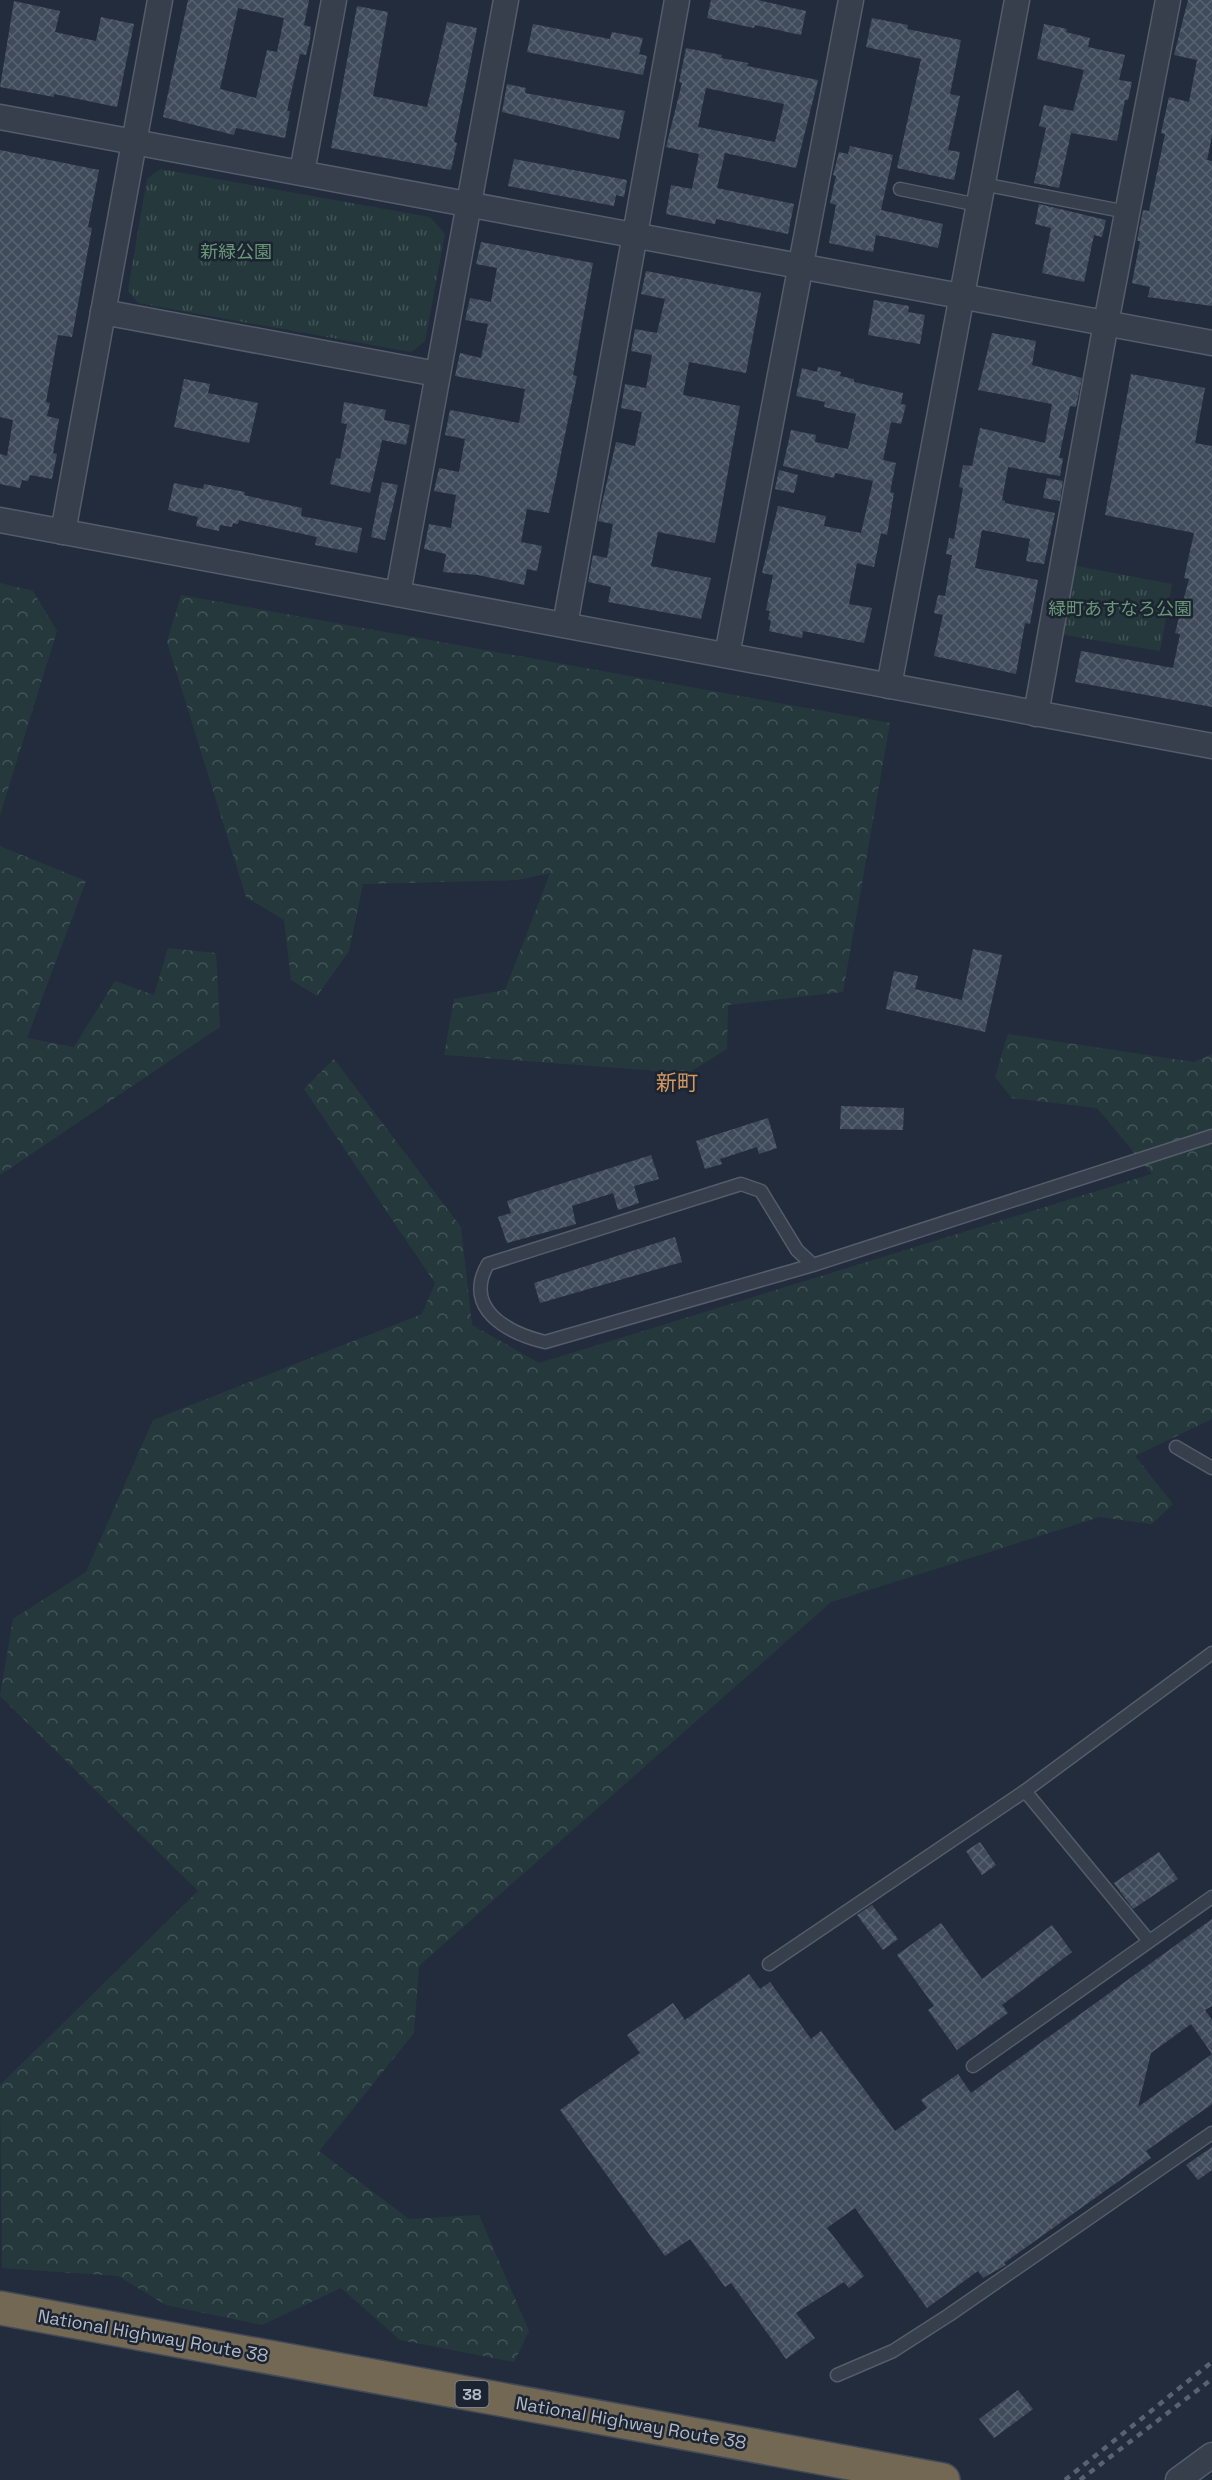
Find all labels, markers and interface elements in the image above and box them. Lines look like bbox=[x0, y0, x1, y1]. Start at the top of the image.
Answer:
park label: 新緑公園 bbox=[200, 240, 272, 263]
park label: 緑町あすなろ公園 bbox=[1048, 597, 1192, 620]
district label: 新町 bbox=[656, 1069, 698, 1096]
street label: National Highway Route 38 bbox=[36, 2304, 270, 2367]
road number: 38 bbox=[456, 2381, 488, 2407]
street label: National Highway Route 38 bbox=[514, 2391, 748, 2454]

